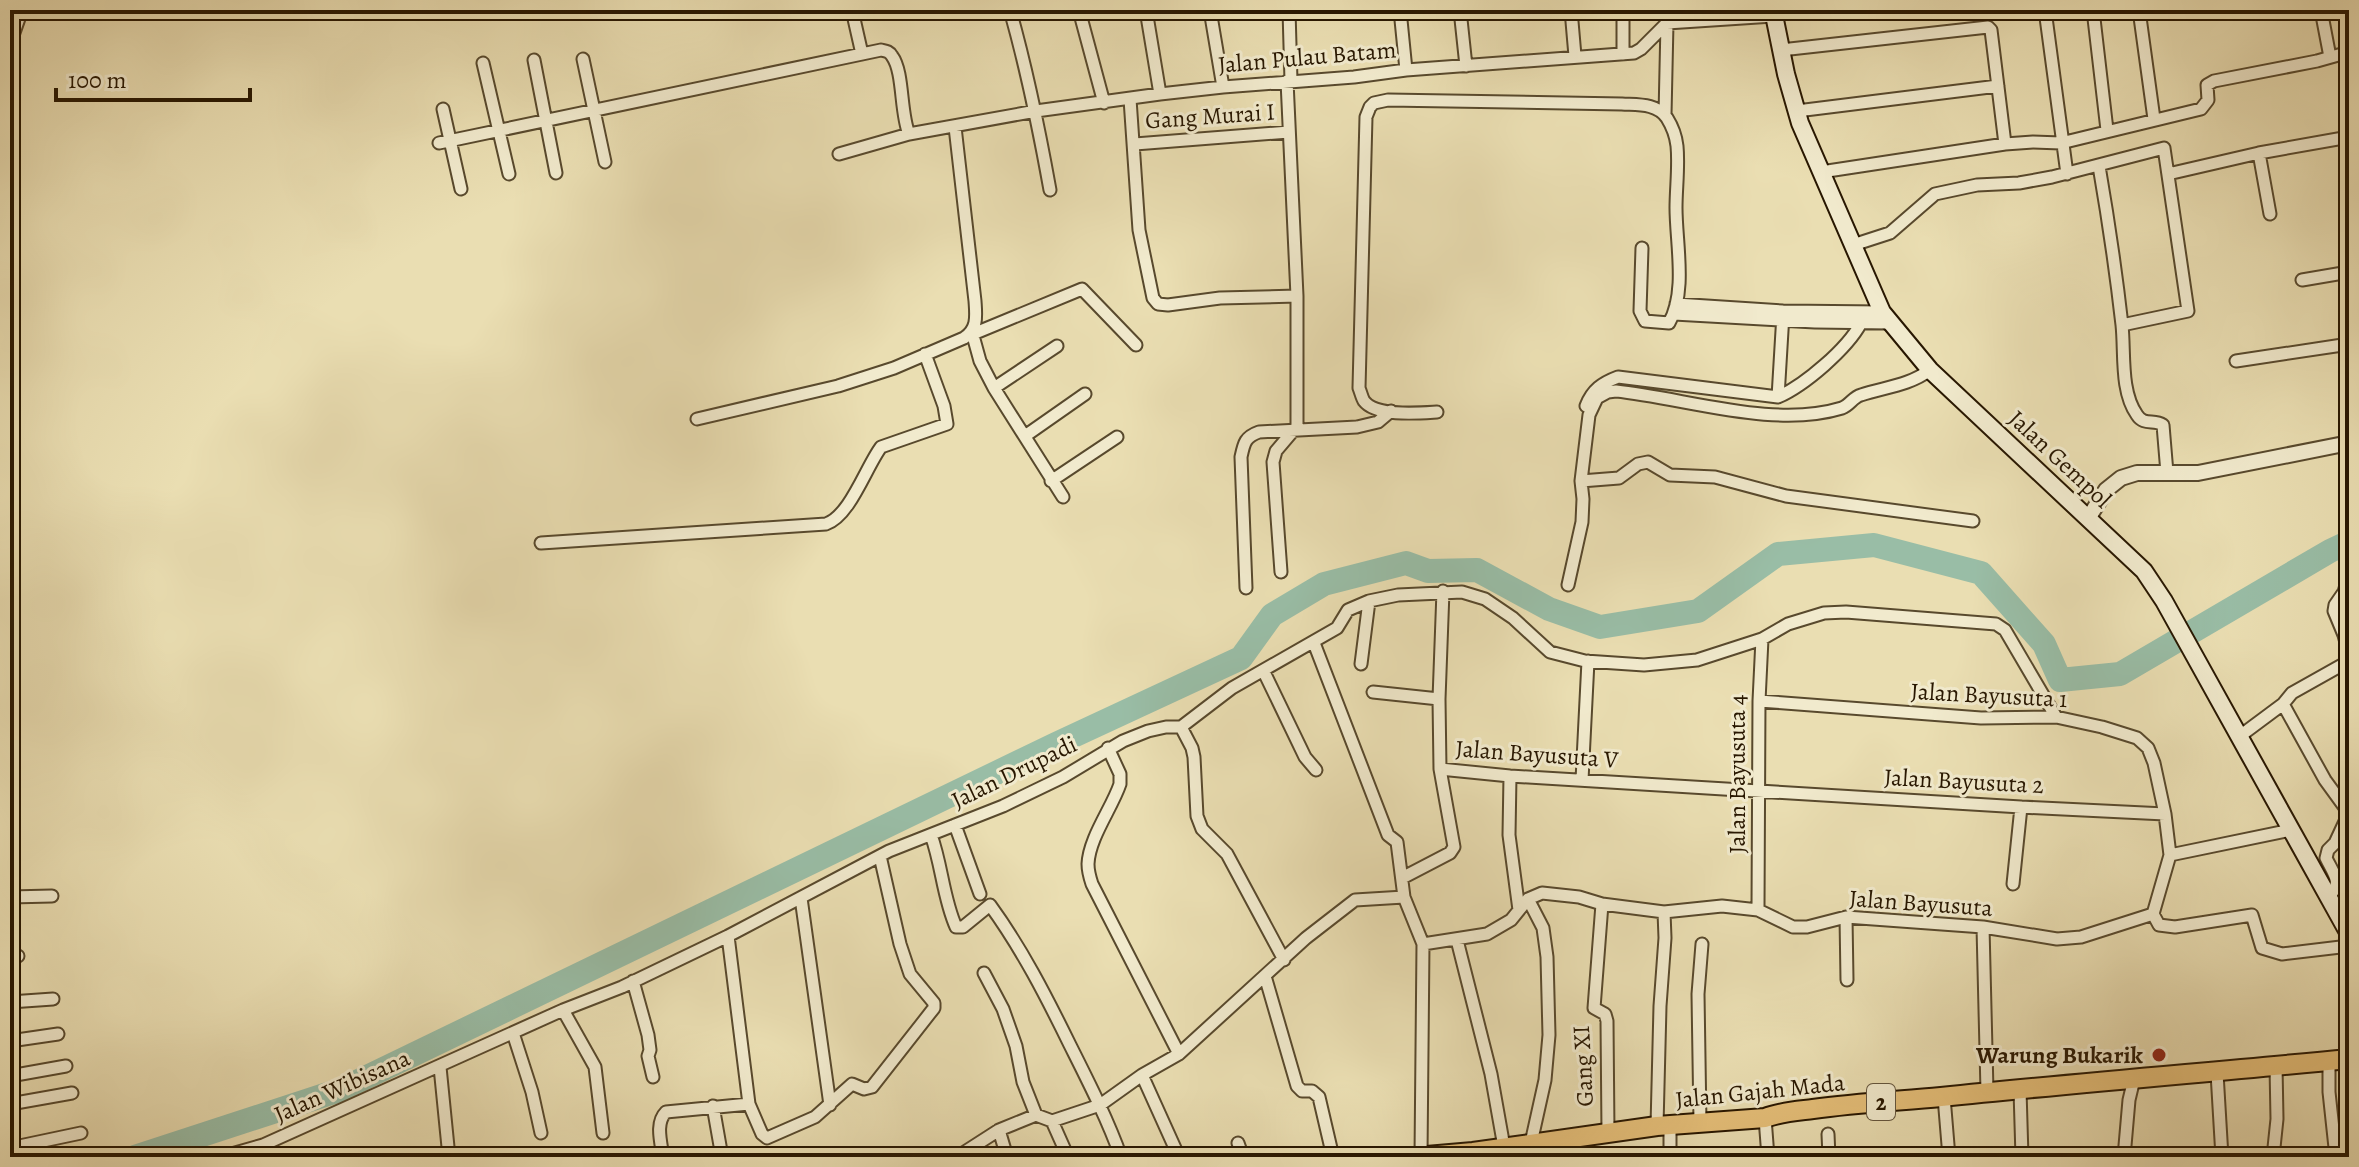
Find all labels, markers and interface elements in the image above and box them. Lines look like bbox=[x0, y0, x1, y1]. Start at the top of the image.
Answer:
street label: Jalan Pulau Batam bbox=[1217, 33, 1397, 81]
scale bar bbox=[56, 52, 250, 102]
text: 100 m bbox=[68, 64, 127, 96]
street label: Gang Murai I bbox=[1144, 96, 1276, 136]
street label: Jalan Gempol bbox=[2002, 403, 2119, 515]
street label: Jalan Bayusuta 1 bbox=[1910, 675, 2068, 715]
street label: Jalan Bayusuta 4 bbox=[1721, 694, 1753, 854]
street label: Jalan Drupadi bbox=[946, 728, 1082, 816]
street label: Jalan Bayusuta V bbox=[1455, 732, 1620, 776]
street label: Jalan Bayusuta 2 bbox=[1883, 761, 2045, 801]
street label: Jalan Bayusuta bbox=[1848, 882, 1995, 924]
street label: Gang XI bbox=[1565, 1025, 1601, 1107]
place label: Warung Bukarik bbox=[1975, 1039, 2144, 1071]
street label: Jalan Wibisana bbox=[269, 1041, 416, 1130]
marker: Warung Bukarik bbox=[2150, 1046, 2168, 1064]
street label: Jalan Gajah Mada bbox=[1674, 1066, 1847, 1116]
road number: 2 bbox=[1867, 1084, 1895, 1120]

